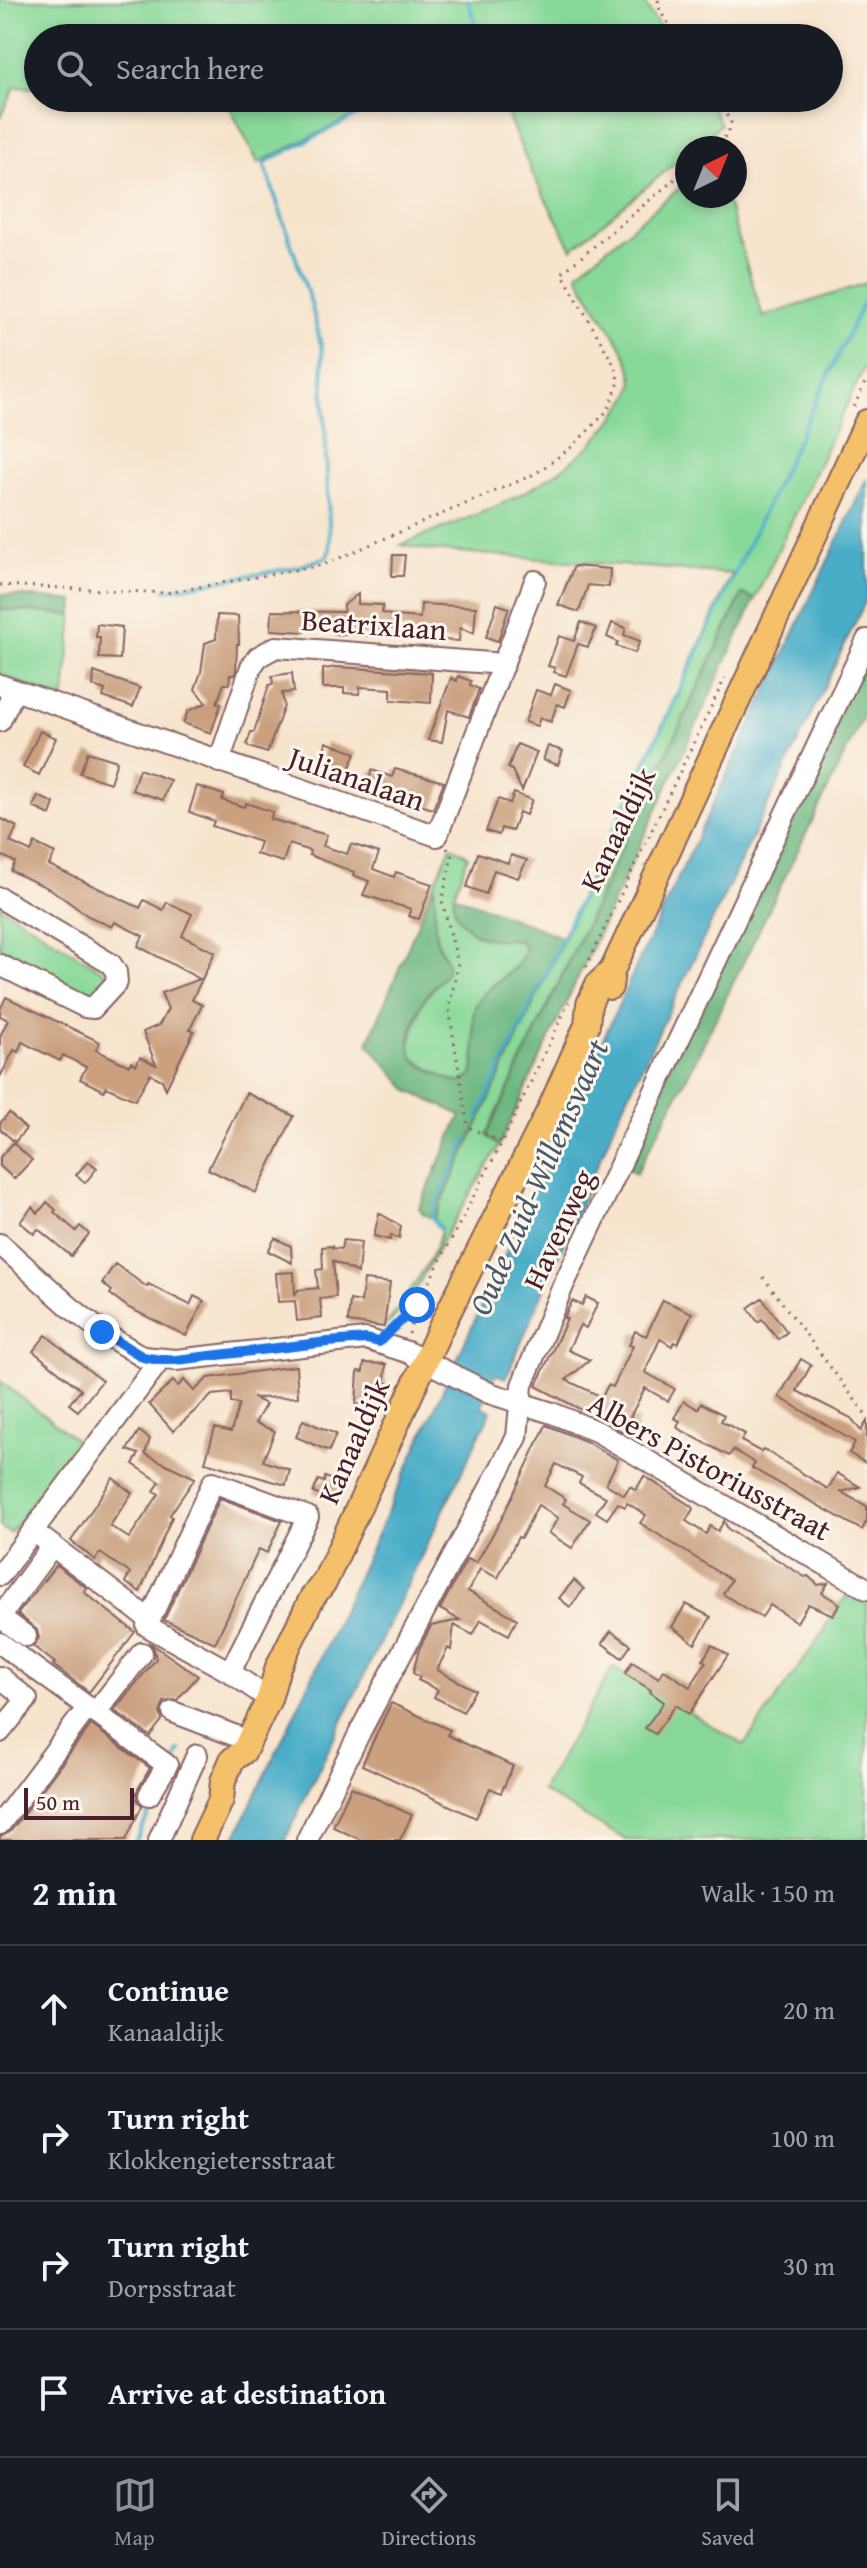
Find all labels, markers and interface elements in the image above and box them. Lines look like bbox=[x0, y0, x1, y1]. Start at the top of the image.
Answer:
search box bbox=[24, 24, 843, 112]
icon: search bbox=[52, 46, 96, 90]
text: Search here bbox=[116, 46, 264, 90]
north arrow bbox=[675, 136, 747, 208]
street label: Beatrixlaan bbox=[300, 597, 448, 651]
street label: Julianalaan bbox=[279, 733, 431, 822]
street label: Kanaaldijk bbox=[568, 759, 666, 899]
water label: Oude Zuid-Willemsvaart bbox=[456, 1031, 620, 1322]
street label: Havenweg bbox=[511, 1161, 605, 1297]
route start bbox=[399, 1287, 435, 1323]
route end bbox=[84, 1314, 120, 1350]
street label: Kanaaldijk bbox=[306, 1370, 401, 1511]
street label: Albers Pistoriusstraat bbox=[580, 1381, 840, 1551]
scale bar bbox=[24, 1784, 134, 1820]
text: 50 m bbox=[36, 1786, 80, 1818]
text: 2 min bbox=[32, 1868, 117, 1917]
text: Walk · 150 m bbox=[701, 1873, 835, 1912]
text: Continue bbox=[108, 1968, 229, 2012]
icon: ahead bbox=[32, 1987, 76, 2031]
text: 20 m bbox=[783, 1990, 835, 2029]
text: Kanaaldijk bbox=[108, 2012, 224, 2051]
text: Turn right bbox=[108, 2096, 249, 2140]
icon: right bbox=[32, 2115, 76, 2159]
text: 100 m bbox=[770, 2118, 835, 2157]
text: Klokkengietersstraat bbox=[108, 2140, 335, 2179]
text: Turn right bbox=[108, 2224, 249, 2268]
icon: right bbox=[32, 2243, 76, 2287]
text: 30 m bbox=[783, 2246, 835, 2285]
text: Dorpsstraat bbox=[108, 2268, 236, 2307]
icon: arrive bbox=[32, 2371, 76, 2415]
text: Arrive at destination bbox=[108, 2371, 386, 2415]
tab: Map bbox=[113, 2473, 157, 2553]
tab: Directions bbox=[382, 2473, 476, 2553]
tab: Saved bbox=[701, 2473, 754, 2553]

